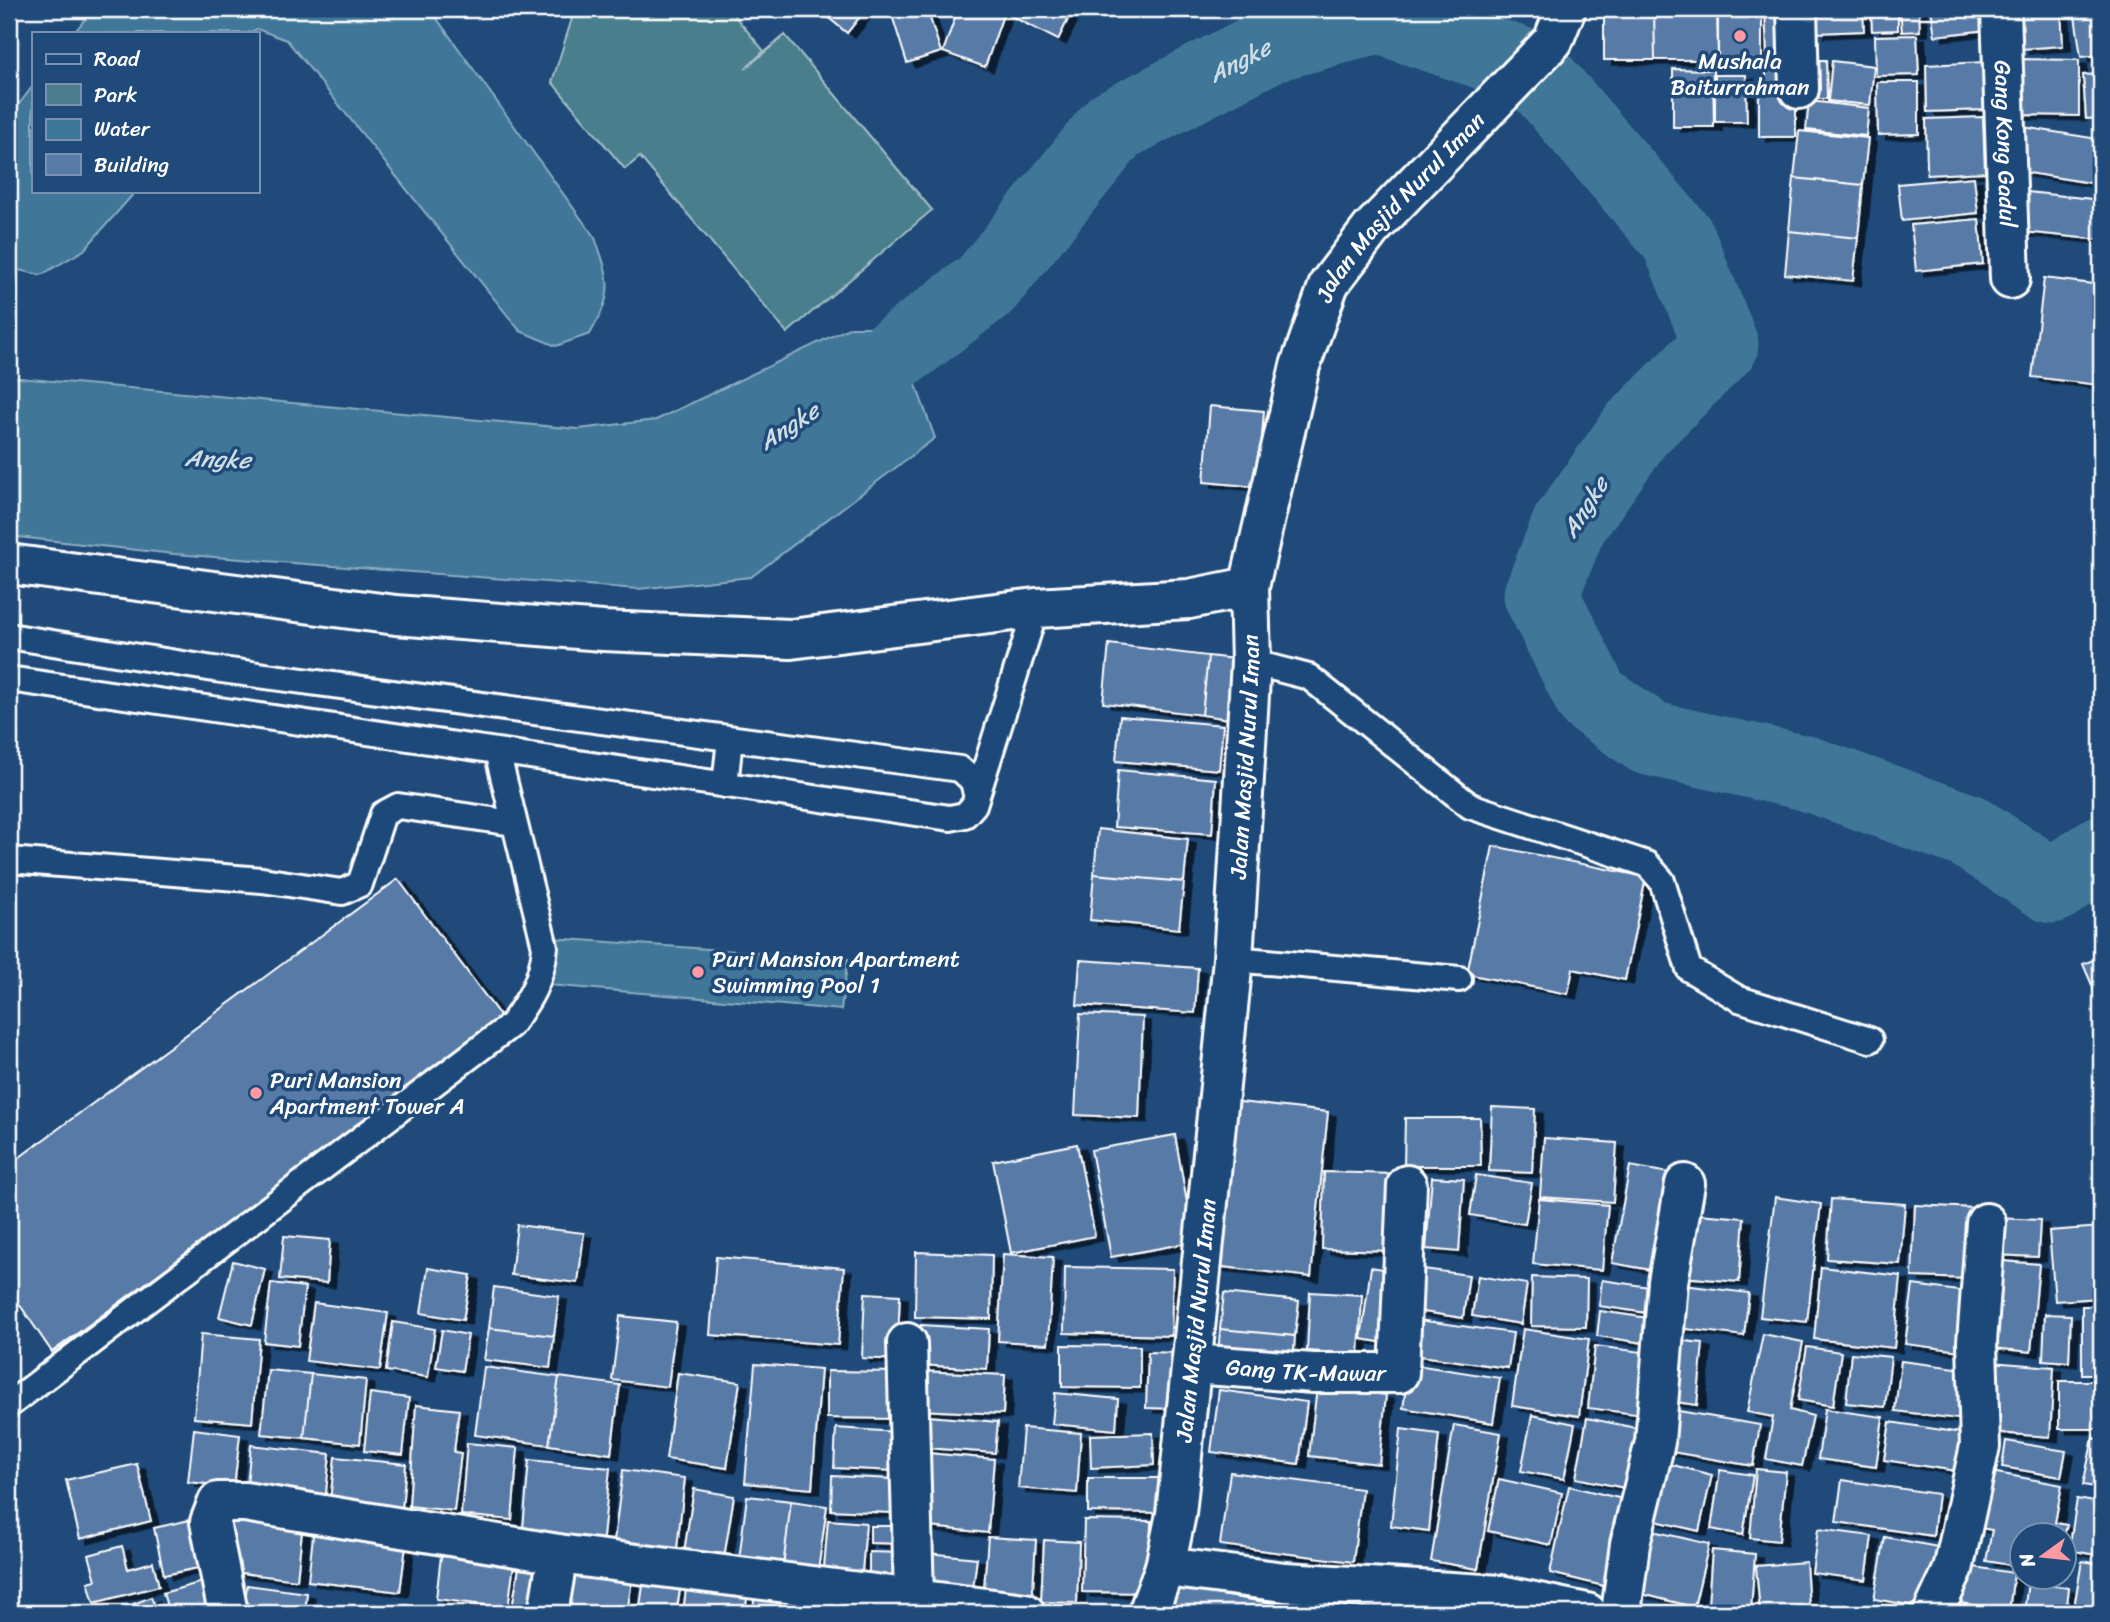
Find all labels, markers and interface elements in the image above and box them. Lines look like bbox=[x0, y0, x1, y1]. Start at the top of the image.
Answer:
water label: Angke bbox=[1200, 26, 1281, 95]
marker: Mushala Baiturrahman bbox=[1732, 28, 1748, 44]
legend bbox=[32, 32, 259, 192]
text: Road bbox=[94, 40, 141, 78]
place label: Mushala Baiturrahman bbox=[1671, 41, 1810, 108]
street label: Gang Kong Gadul bbox=[1982, 60, 2028, 229]
text: Park bbox=[94, 76, 137, 114]
street label: Jalan Masjid Nurul Iman bbox=[1304, 101, 1496, 309]
text: Water bbox=[94, 110, 151, 148]
text: Building bbox=[94, 146, 170, 184]
water label: Angke bbox=[749, 389, 830, 462]
water label: Angke bbox=[183, 437, 254, 481]
water label: Angke bbox=[1549, 466, 1622, 547]
street label: Jalan Masjid Nurul Iman bbox=[1218, 633, 1272, 881]
place label: Puri Mansion Apartment Swimming Pool 1 bbox=[712, 939, 960, 1006]
marker: Puri Mansion Apartment Swimming Pool 1 bbox=[690, 964, 706, 980]
place label: Puri Mansion Apartment Tower A bbox=[269, 1060, 465, 1127]
marker: Puri Mansion Apartment Tower A bbox=[248, 1085, 264, 1101]
street label: Jalan Masjid Nurul Iman bbox=[1163, 1196, 1229, 1445]
street label: Gang TK-Mawar bbox=[1224, 1347, 1387, 1394]
north arrow bbox=[2008, 1520, 2078, 1590]
text: N bbox=[2009, 1549, 2045, 1572]

